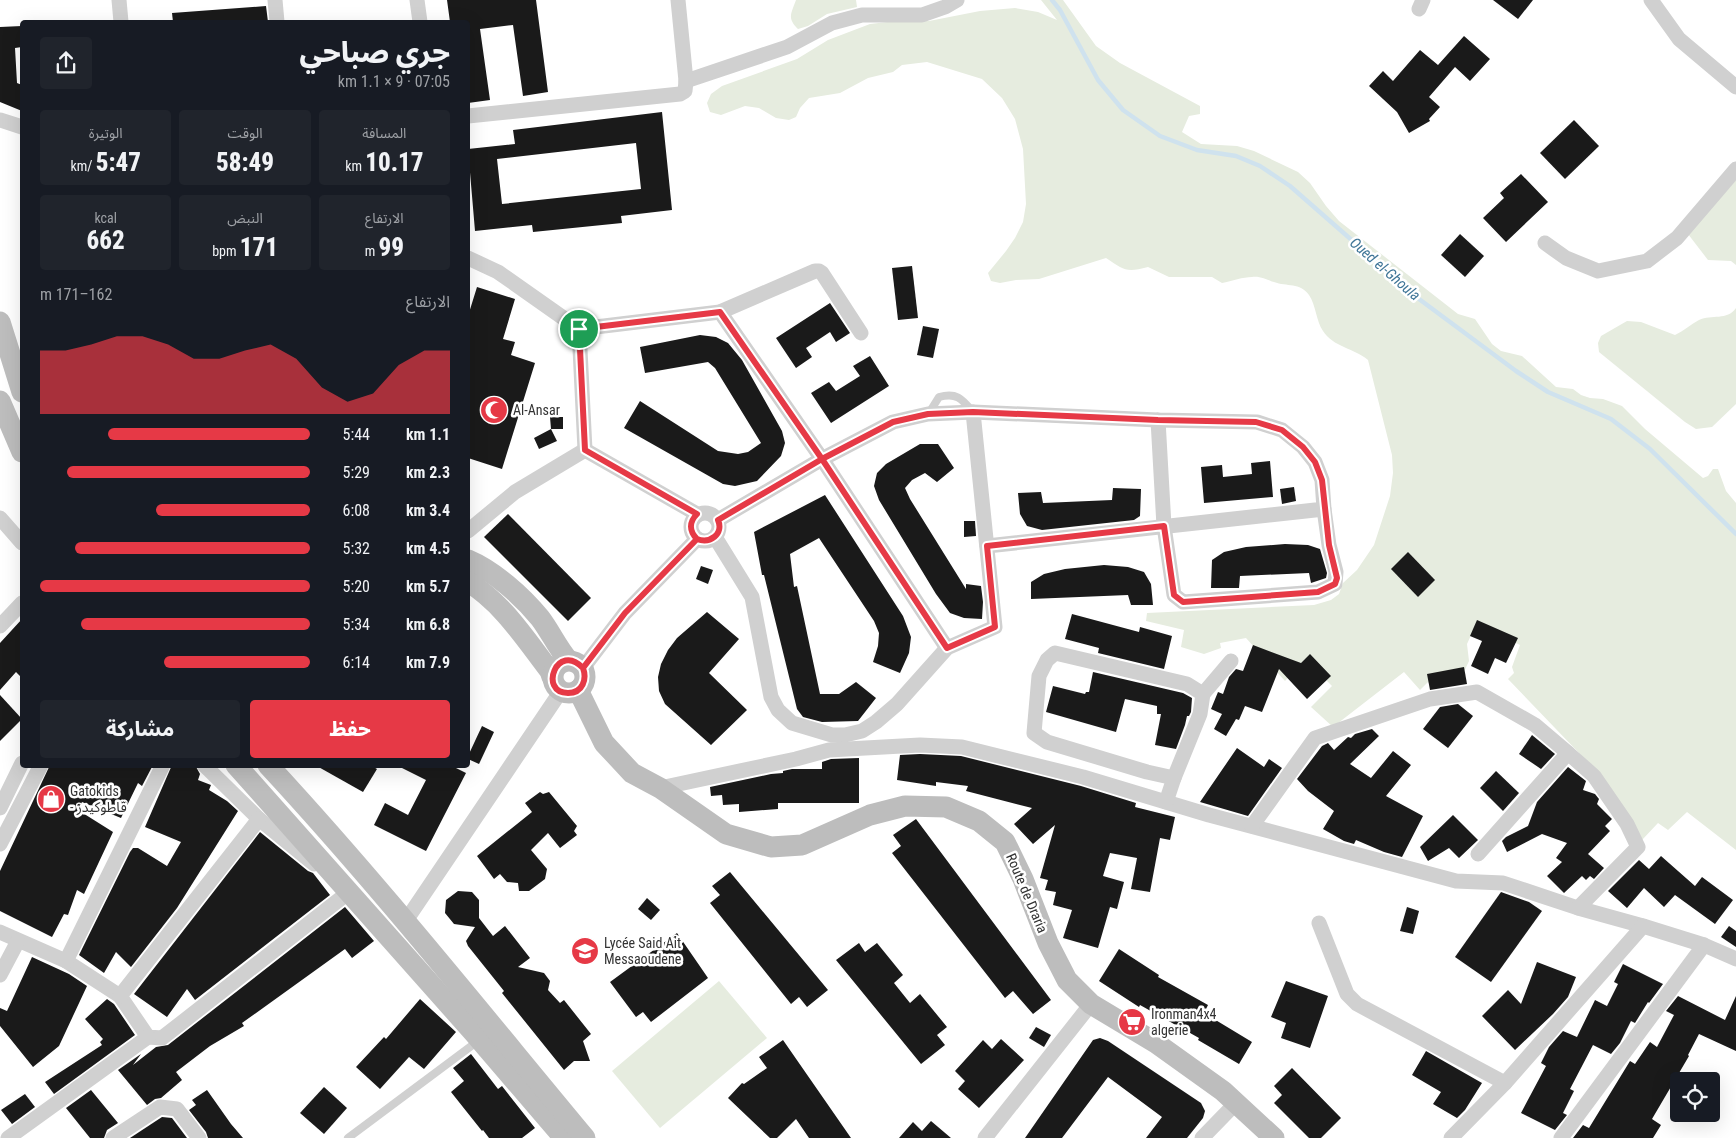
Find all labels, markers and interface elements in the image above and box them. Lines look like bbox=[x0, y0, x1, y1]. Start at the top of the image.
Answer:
text: جري صباحي bbox=[300, 36, 450, 69]
button: share bbox=[40, 37, 92, 89]
text: 07:05 · 9 × 1.1 km bbox=[338, 72, 450, 91]
text: الوتيرة bbox=[89, 125, 123, 141]
text: الوقت bbox=[227, 125, 263, 141]
text: المسافة bbox=[362, 125, 406, 141]
text: 5:47 bbox=[96, 148, 141, 177]
text: 58:49 bbox=[216, 148, 274, 177]
text: 10.17 bbox=[365, 148, 424, 177]
text: /km bbox=[70, 158, 96, 174]
text: km bbox=[345, 158, 365, 174]
text: kcal bbox=[94, 210, 117, 226]
text: النبض bbox=[227, 210, 263, 226]
text: الارتفاع bbox=[365, 210, 404, 226]
text: 662 bbox=[87, 226, 125, 255]
text: 171 bbox=[240, 233, 278, 262]
text: 99 bbox=[379, 233, 404, 262]
water label: Oued el-Ghoula bbox=[1346, 234, 1424, 304]
text: bpm bbox=[212, 243, 240, 259]
text: m bbox=[365, 243, 379, 259]
text: 162–171 m bbox=[40, 285, 112, 304]
text: الارتفاع bbox=[406, 292, 450, 311]
pin bbox=[558, 308, 600, 350]
icon: arrive bbox=[565, 315, 593, 343]
mosque icon: Al-Ansar bbox=[479, 395, 509, 425]
place label: Al-Ansar bbox=[513, 402, 560, 418]
text: 5:44 bbox=[343, 425, 370, 444]
text: 1.1 km bbox=[406, 425, 450, 444]
text: 5:29 bbox=[343, 463, 370, 482]
text: 2.3 km bbox=[406, 463, 450, 482]
text: 6:08 bbox=[343, 501, 370, 520]
text: 3.4 km bbox=[406, 501, 450, 520]
text: 5:32 bbox=[343, 539, 370, 558]
text: 4.5 km bbox=[406, 539, 450, 558]
text: 5:20 bbox=[343, 577, 370, 596]
text: 5.7 km bbox=[406, 577, 450, 596]
text: 5:34 bbox=[343, 615, 370, 634]
text: 6.8 km bbox=[406, 615, 450, 634]
text: 6:14 bbox=[343, 653, 370, 672]
text: 7.9 km bbox=[406, 653, 450, 672]
button: مشاركة bbox=[40, 700, 240, 758]
button: حفظ bbox=[250, 700, 450, 758]
place label: Gatokids - قاطوكيدز bbox=[70, 783, 127, 816]
shop icon: Gatokids - قاطوكيدز bbox=[36, 784, 66, 814]
street label: Route de Draria bbox=[1003, 851, 1051, 935]
place label: Lycée Said Ait Messaoudene bbox=[604, 935, 682, 967]
school or university icon: Lycée Said Ait Messaoudene bbox=[570, 936, 600, 966]
place label: Ironman4x4 algerie bbox=[1151, 1006, 1217, 1038]
supermarket icon: Ironman4x4 algerie bbox=[1117, 1007, 1147, 1037]
map controls bbox=[1670, 1072, 1720, 1122]
button: locate bbox=[1670, 1072, 1720, 1122]

